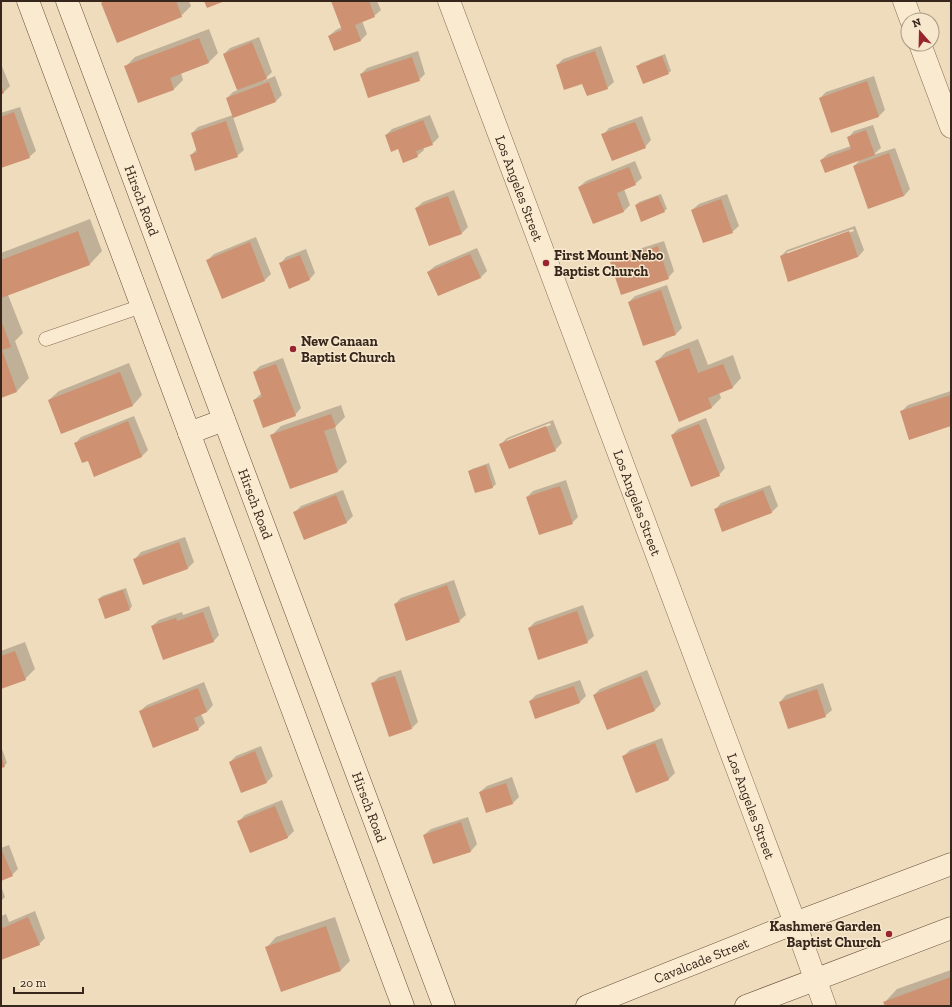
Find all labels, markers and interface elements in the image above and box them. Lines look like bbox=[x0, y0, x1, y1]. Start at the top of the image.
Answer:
north arrow bbox=[900, 12, 940, 52]
text: N bbox=[911, 15, 923, 31]
street label: Los Angeles Street bbox=[491, 133, 547, 244]
street label: Hirsch Road bbox=[120, 163, 162, 239]
place label: First Mount Nebo Baptist Church bbox=[554, 247, 664, 280]
marker: First Mount Nebo Baptist Church bbox=[541, 258, 551, 268]
place label: New Canaan Baptist Church bbox=[301, 333, 395, 366]
marker: New Canaan Baptist Church bbox=[288, 344, 298, 354]
street label: Los Angeles Street bbox=[609, 448, 665, 559]
street label: Hirsch Road bbox=[234, 466, 276, 542]
street label: Los Angeles Street bbox=[723, 751, 779, 862]
street label: Hirsch Road bbox=[348, 770, 390, 845]
place label: Kashmere Garden Baptist Church bbox=[769, 918, 882, 951]
marker: Kashmere Garden Baptist Church bbox=[884, 929, 894, 939]
street label: Cavalcade Street bbox=[651, 934, 752, 987]
scale bar bbox=[14, 969, 83, 995]
text: 20 m bbox=[20, 976, 47, 990]

